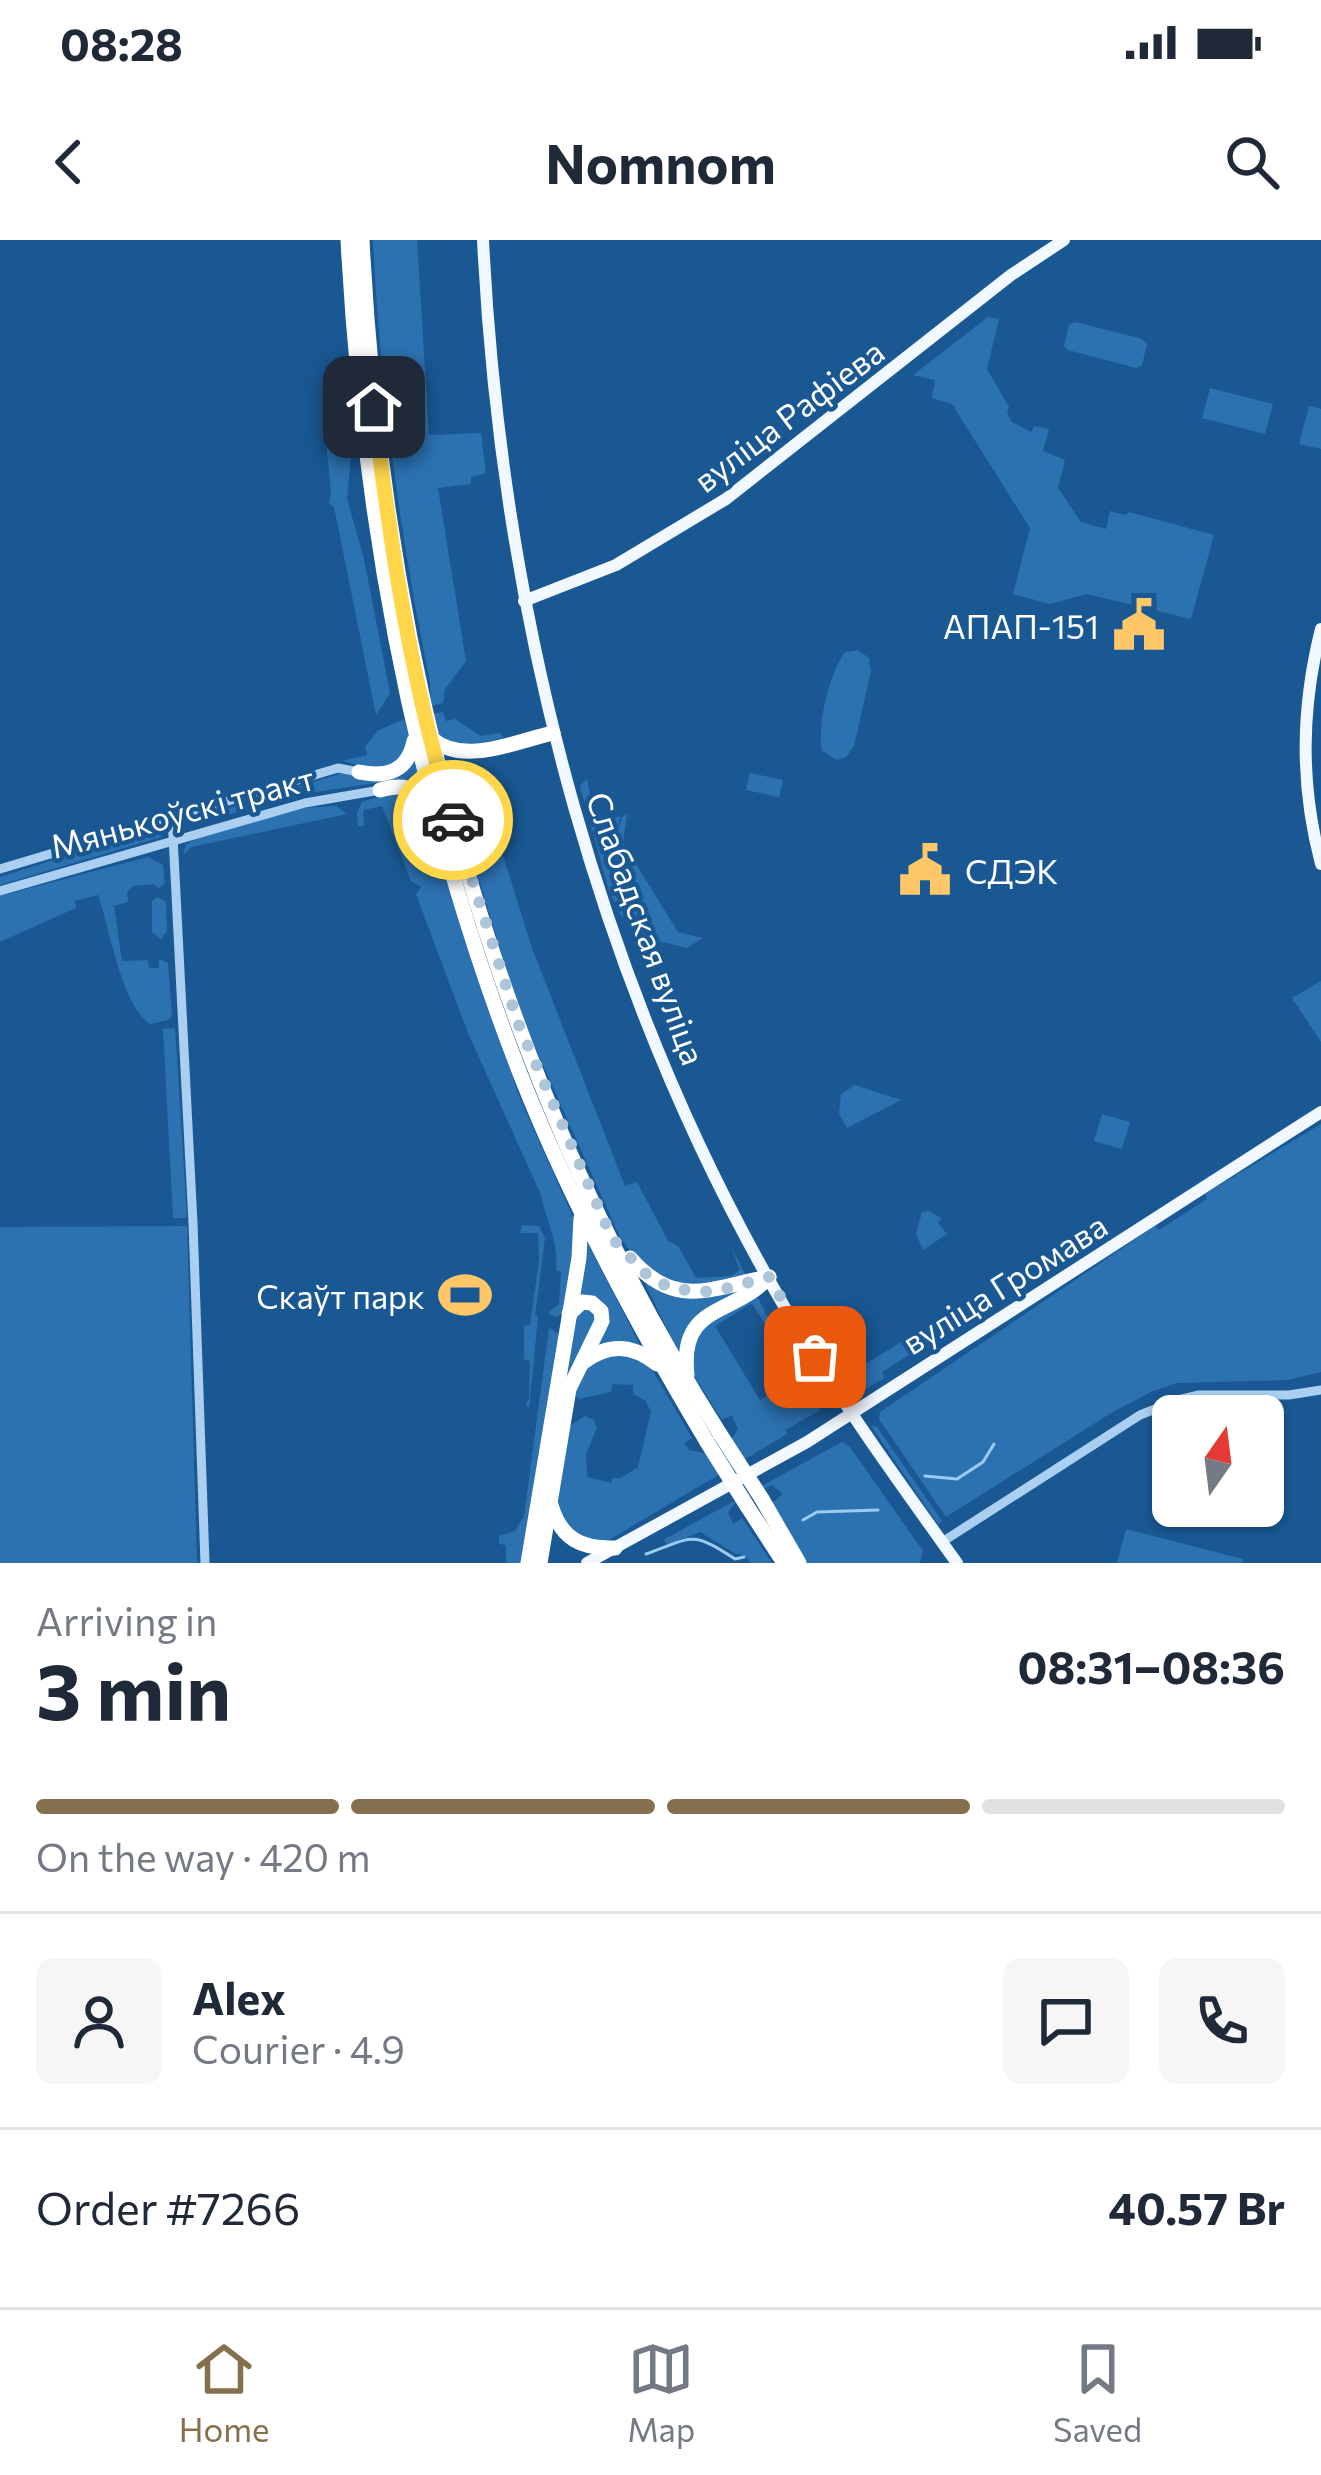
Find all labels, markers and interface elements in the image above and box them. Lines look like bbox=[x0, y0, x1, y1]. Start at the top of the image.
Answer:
text: 08:28 bbox=[60, 15, 183, 70]
icon: back bbox=[36, 129, 102, 195]
text: Nomnom bbox=[545, 129, 776, 195]
icon: search bbox=[1219, 129, 1285, 195]
street label: вуліца Рафіева bbox=[685, 330, 891, 500]
pin bbox=[323, 356, 425, 458]
icon: home bbox=[341, 374, 407, 440]
public building icon: АПАП-151 bbox=[1110, 596, 1168, 654]
place label: АПАП-151 bbox=[943, 605, 1099, 646]
street label: Мянькоўскі тракт bbox=[46, 756, 318, 866]
courier bbox=[393, 760, 513, 880]
street label: Слабадская вуліца bbox=[579, 786, 715, 1070]
icon: car bbox=[420, 787, 486, 853]
public building icon: СДЭК bbox=[896, 841, 954, 899]
place label: СДЭК bbox=[965, 850, 1058, 891]
street label: вуліца Громава bbox=[894, 1204, 1114, 1362]
sports icon: Скаўт парк bbox=[436, 1266, 494, 1324]
place label: Скаўт парк bbox=[256, 1275, 425, 1316]
pin bbox=[764, 1306, 866, 1408]
icon: bag bbox=[782, 1324, 848, 1390]
north arrow bbox=[1152, 1395, 1284, 1527]
map controls bbox=[1152, 1395, 1284, 1527]
text: Arriving in bbox=[36, 1596, 217, 1644]
text: 08:31–08:36 bbox=[1018, 1638, 1285, 1693]
text: 3 min bbox=[36, 1641, 231, 1736]
text: On the way · 420 m bbox=[36, 1832, 370, 1880]
button: person bbox=[36, 1958, 162, 2084]
button: chat bbox=[1003, 1958, 1129, 2084]
button: phone bbox=[1159, 1958, 1285, 2084]
text: Alex bbox=[192, 1969, 286, 2024]
text: Courier · 4.9 bbox=[192, 2024, 405, 2072]
text: Order #7266 bbox=[36, 2179, 300, 2234]
text: 40.57 Br bbox=[1108, 2179, 1285, 2234]
tab: Home bbox=[179, 2336, 270, 2449]
tab: Map bbox=[627, 2336, 695, 2449]
tab: Saved bbox=[1053, 2336, 1142, 2449]

